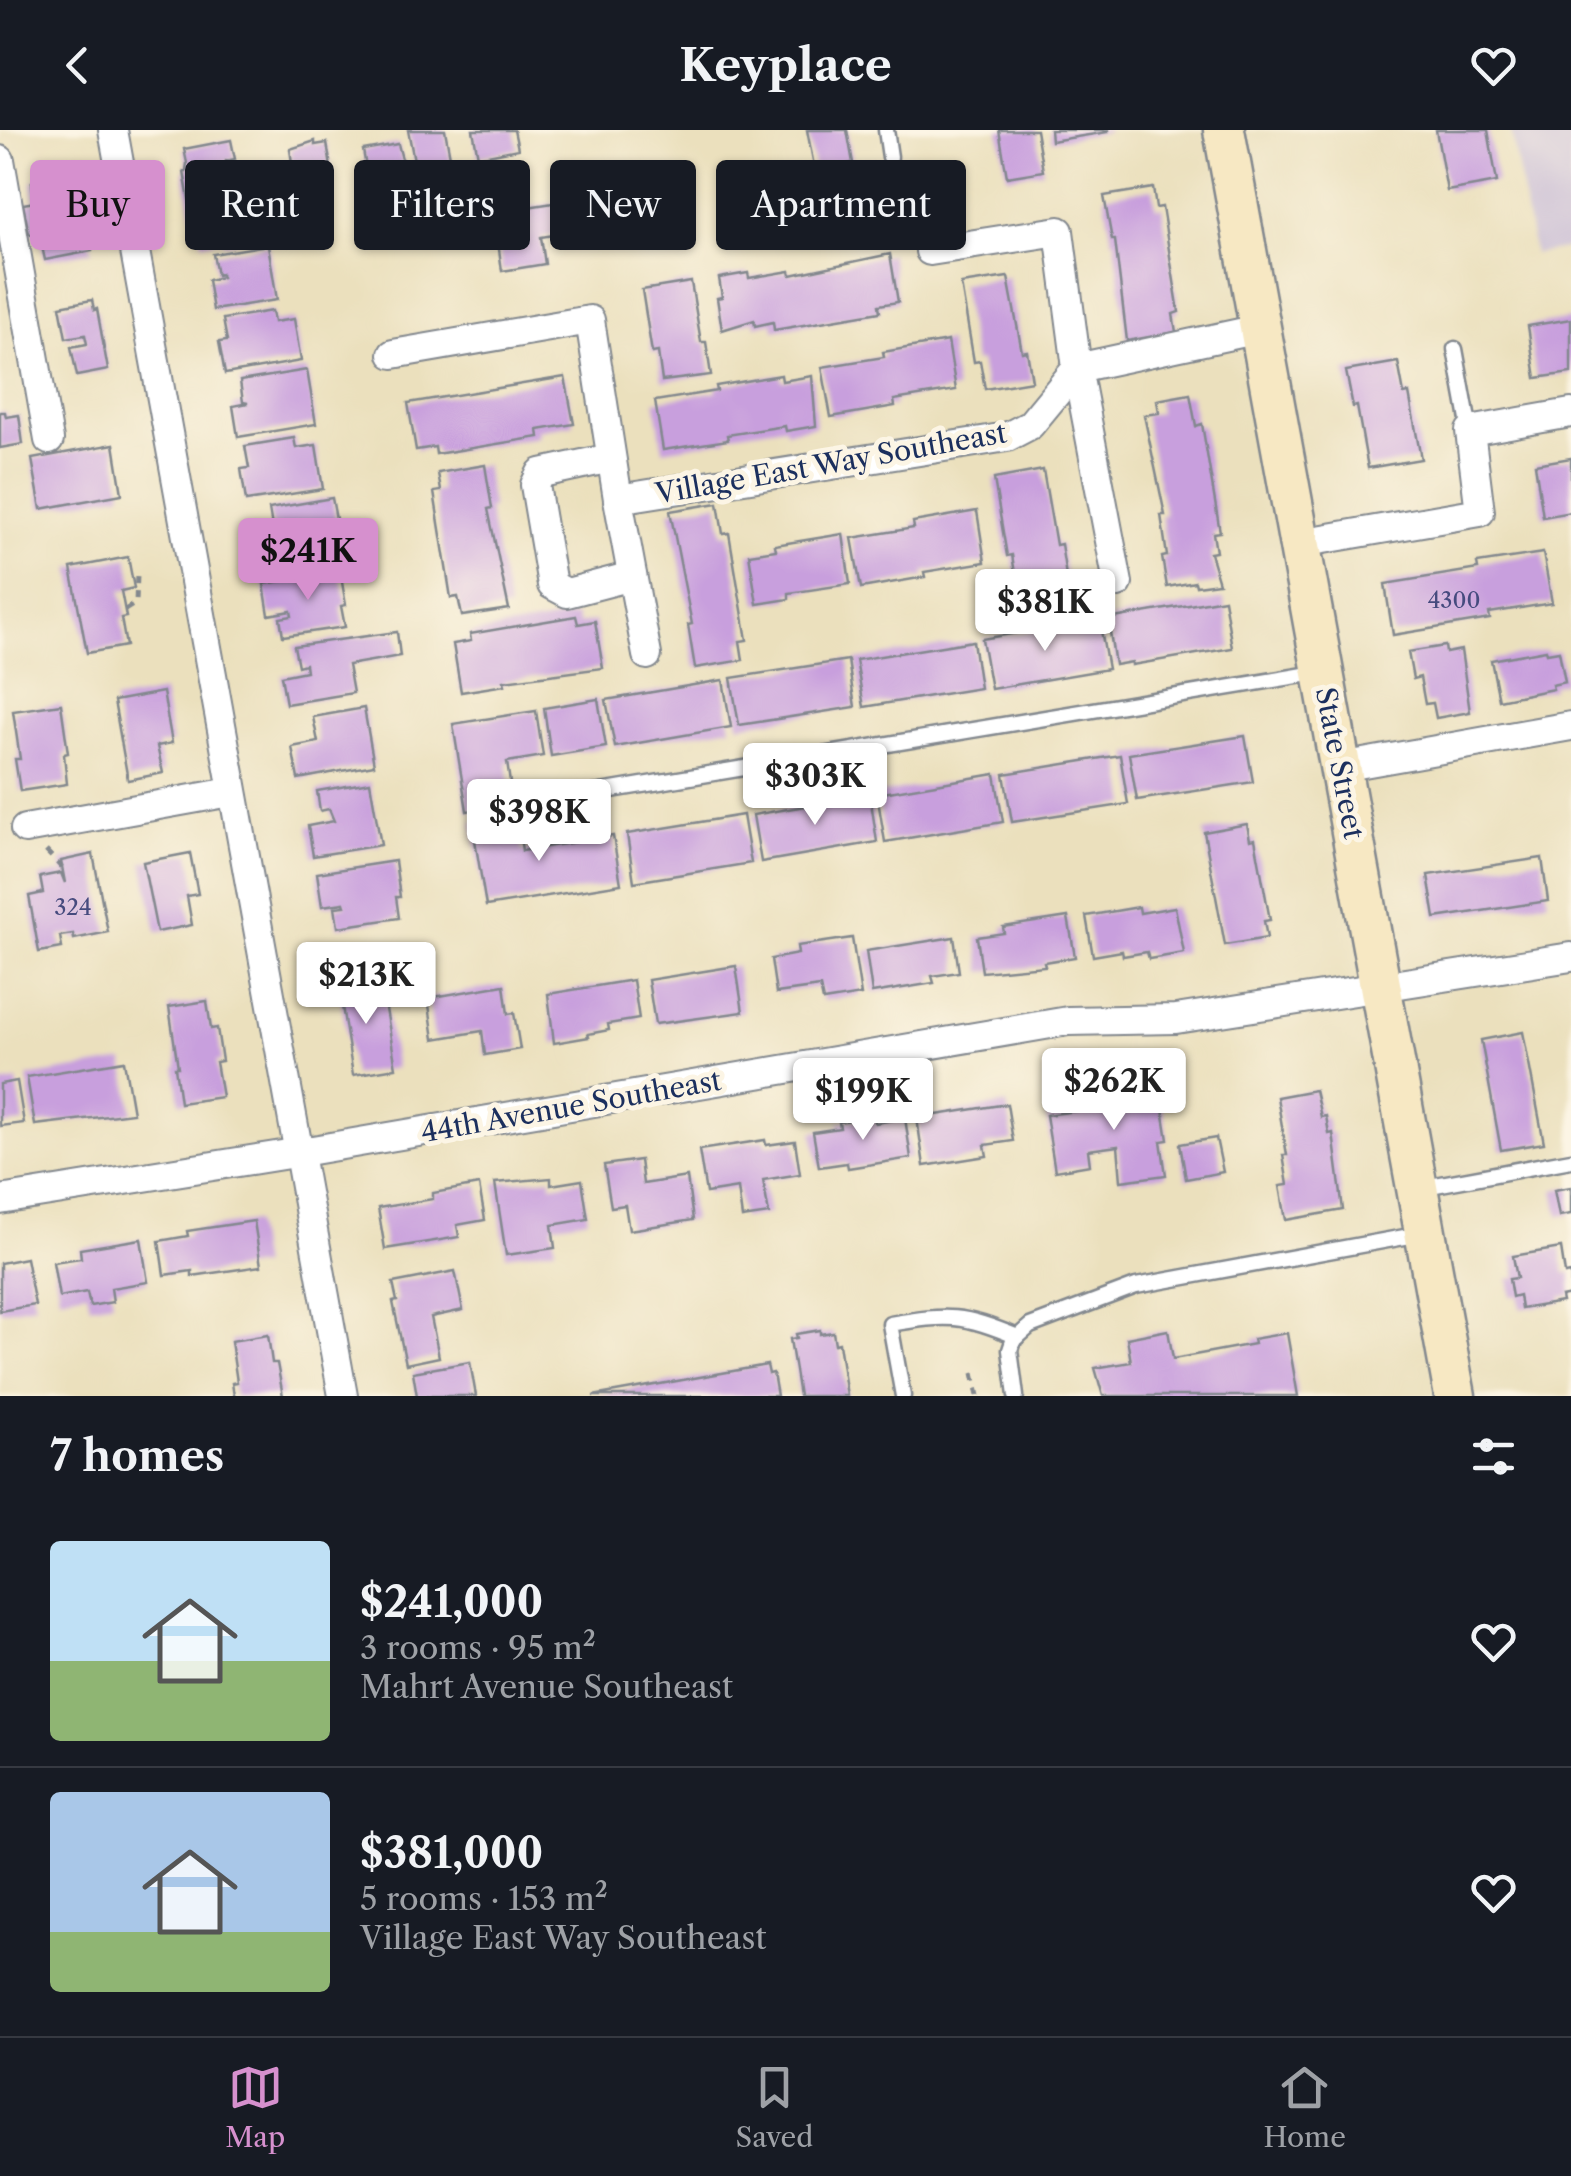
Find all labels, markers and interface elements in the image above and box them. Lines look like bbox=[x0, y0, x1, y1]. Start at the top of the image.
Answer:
text: Keyplace bbox=[679, 37, 892, 93]
icon: back bbox=[50, 38, 105, 93]
icon: heart bbox=[1466, 38, 1521, 93]
chip: Buy bbox=[30, 160, 165, 250]
chip: Rent bbox=[185, 160, 334, 250]
chip: Filters bbox=[354, 160, 530, 250]
chip: New bbox=[550, 160, 696, 250]
chip: Apartment bbox=[716, 160, 966, 250]
street label: Village East Way Southeast bbox=[652, 415, 1009, 511]
pin: $241K bbox=[238, 518, 378, 603]
text: $241K bbox=[260, 531, 356, 570]
pin: $381K bbox=[975, 569, 1115, 654]
text: $381K bbox=[997, 582, 1093, 621]
house number: 4300 bbox=[1428, 587, 1480, 614]
street label: State Street bbox=[1309, 684, 1371, 842]
pin: $303K bbox=[745, 743, 885, 828]
text: $303K bbox=[765, 756, 865, 795]
pin: $398K bbox=[469, 779, 609, 864]
text: $398K bbox=[489, 792, 589, 831]
house number: 324 bbox=[54, 894, 92, 921]
pin: $213K bbox=[296, 942, 436, 1027]
text: $213K bbox=[319, 955, 413, 994]
pin: $262K bbox=[1044, 1048, 1184, 1133]
pin: $199K bbox=[793, 1058, 933, 1143]
text: $262K bbox=[1064, 1061, 1164, 1100]
street label: 44th Avenue Southeast bbox=[418, 1063, 724, 1149]
text: $199K bbox=[815, 1071, 911, 1110]
icon: filters bbox=[1466, 1429, 1521, 1484]
text: 7 homes bbox=[50, 1430, 224, 1482]
text: $241,000 bbox=[360, 1576, 543, 1628]
icon: home bbox=[130, 1581, 250, 1701]
icon: heart bbox=[1466, 1614, 1521, 1669]
text: 3 rooms · 95 m² bbox=[360, 1628, 596, 1667]
text: Mahrt Avenue Southeast bbox=[360, 1667, 733, 1706]
text: $381,000 bbox=[360, 1827, 543, 1879]
icon: home bbox=[130, 1832, 250, 1952]
icon: heart bbox=[1466, 1865, 1521, 1920]
text: 5 rooms · 153 m² bbox=[360, 1879, 608, 1918]
text: Village East Way Southeast bbox=[360, 1918, 767, 1957]
tab: Map bbox=[225, 2060, 285, 2154]
tab: Saved bbox=[736, 2060, 813, 2154]
tab: Home bbox=[1264, 2060, 1346, 2154]

